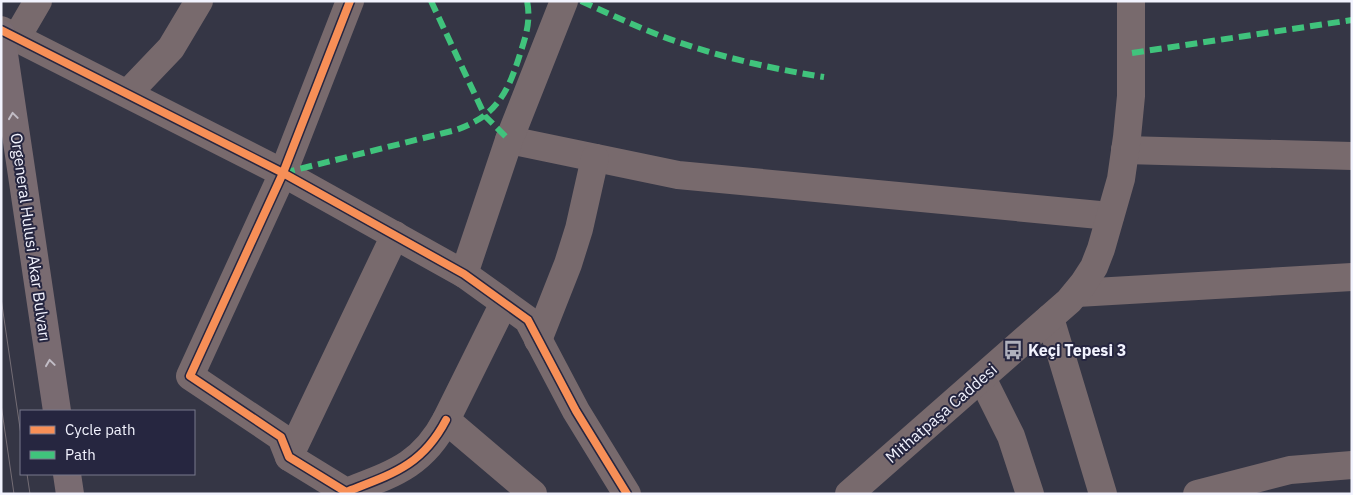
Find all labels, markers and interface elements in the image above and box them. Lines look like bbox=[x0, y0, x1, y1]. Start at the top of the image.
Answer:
one-way arrow bbox=[9, 111, 19, 120]
street label: Orgeneral Hulusi Akar Bulvarı bbox=[6, 131, 56, 343]
bus stop icon: Keçi Tepesi 3 bbox=[1002, 339, 1024, 361]
place label: Keçi Tepesi 3 bbox=[1028, 340, 1126, 360]
one-way arrow bbox=[45, 359, 56, 367]
street label: Mithatpaşa Caddesi bbox=[881, 359, 1001, 467]
legend bbox=[20, 410, 195, 475]
text: Cycle path bbox=[65, 420, 136, 439]
text: Path bbox=[65, 445, 96, 464]

